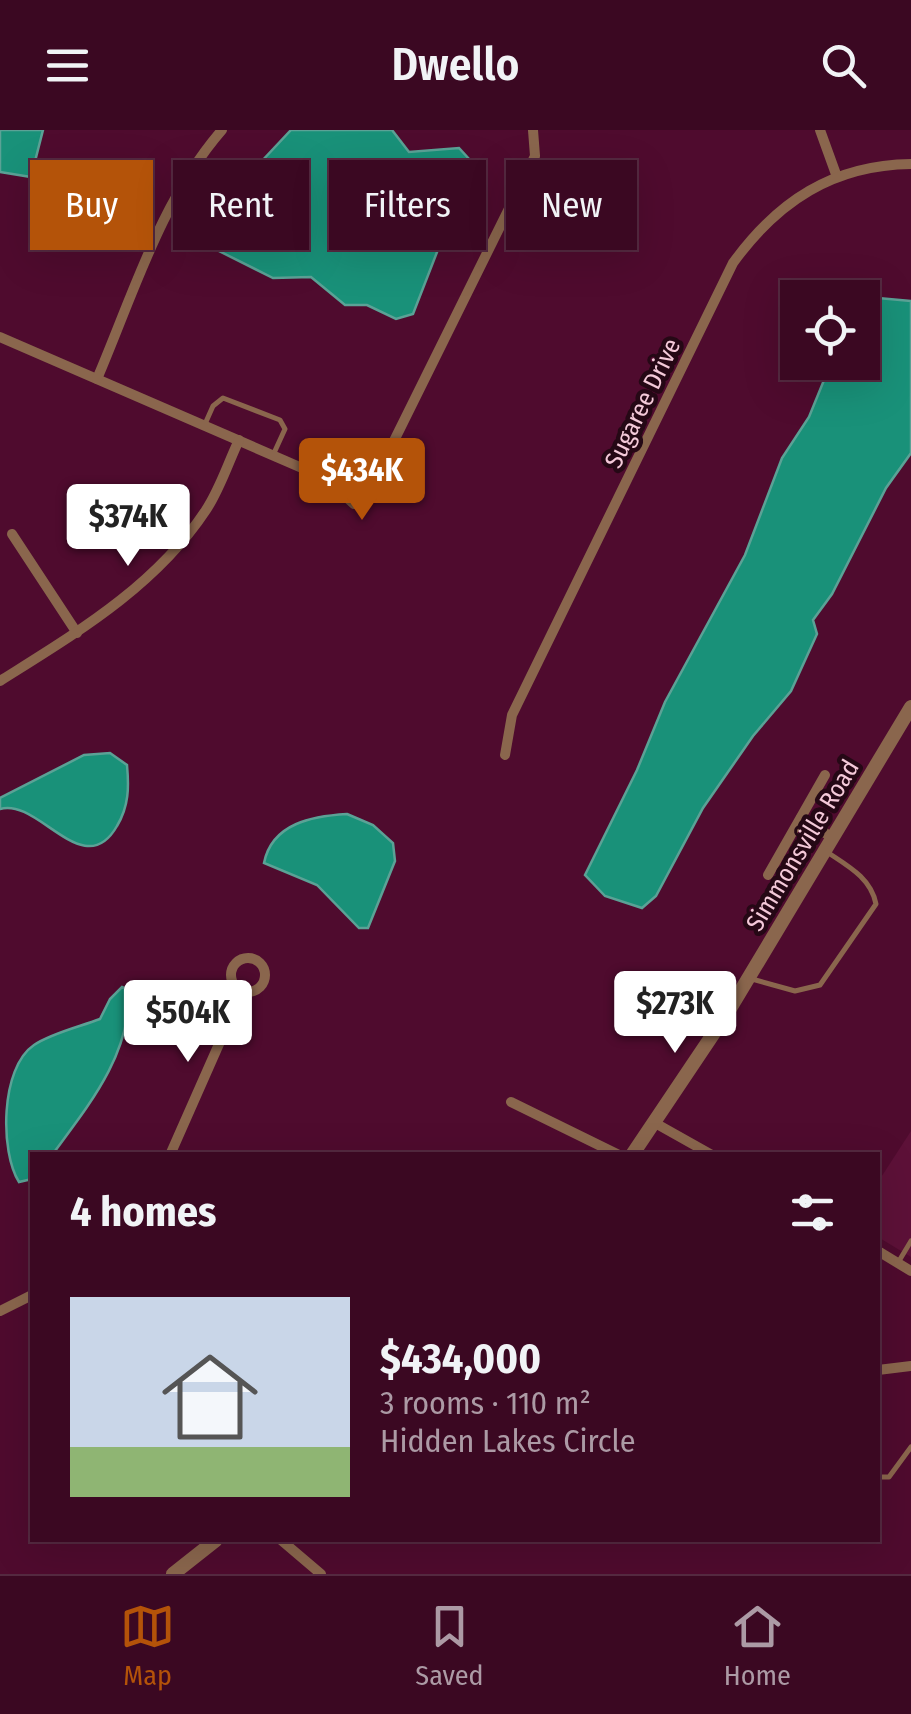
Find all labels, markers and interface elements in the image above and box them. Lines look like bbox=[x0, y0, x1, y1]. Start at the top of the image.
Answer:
icon: menu bbox=[40, 38, 95, 93]
text: Dwello bbox=[391, 38, 520, 92]
icon: search bbox=[816, 38, 871, 93]
chip: Buy bbox=[30, 160, 153, 250]
chip: Rent bbox=[173, 160, 309, 250]
chip: Filters bbox=[329, 160, 486, 250]
chip: New bbox=[506, 160, 637, 250]
map controls bbox=[780, 280, 880, 380]
button: locate bbox=[780, 280, 880, 380]
street label: Sugaree Drive bbox=[599, 334, 687, 473]
pin: $434K bbox=[292, 438, 432, 523]
text: $434K bbox=[321, 451, 403, 489]
pin: $374K bbox=[58, 484, 198, 569]
text: $374K bbox=[89, 497, 167, 535]
street label: Simmonsville Road bbox=[740, 754, 866, 937]
pin: $273K bbox=[605, 971, 745, 1056]
pin: $504K bbox=[118, 980, 258, 1065]
text: $273K bbox=[636, 984, 714, 1022]
text: $504K bbox=[146, 993, 230, 1031]
icon: filters bbox=[785, 1185, 840, 1240]
text: 4 homes bbox=[70, 1187, 217, 1237]
text: $434,000 bbox=[380, 1334, 541, 1384]
icon: home bbox=[150, 1337, 270, 1457]
text: 3 rooms · 110 m² bbox=[380, 1384, 591, 1422]
text: Hidden Lakes Circle bbox=[380, 1422, 636, 1460]
tab: Map bbox=[120, 1599, 175, 1692]
tab: Saved bbox=[415, 1599, 484, 1692]
tab: Home bbox=[724, 1599, 791, 1692]

